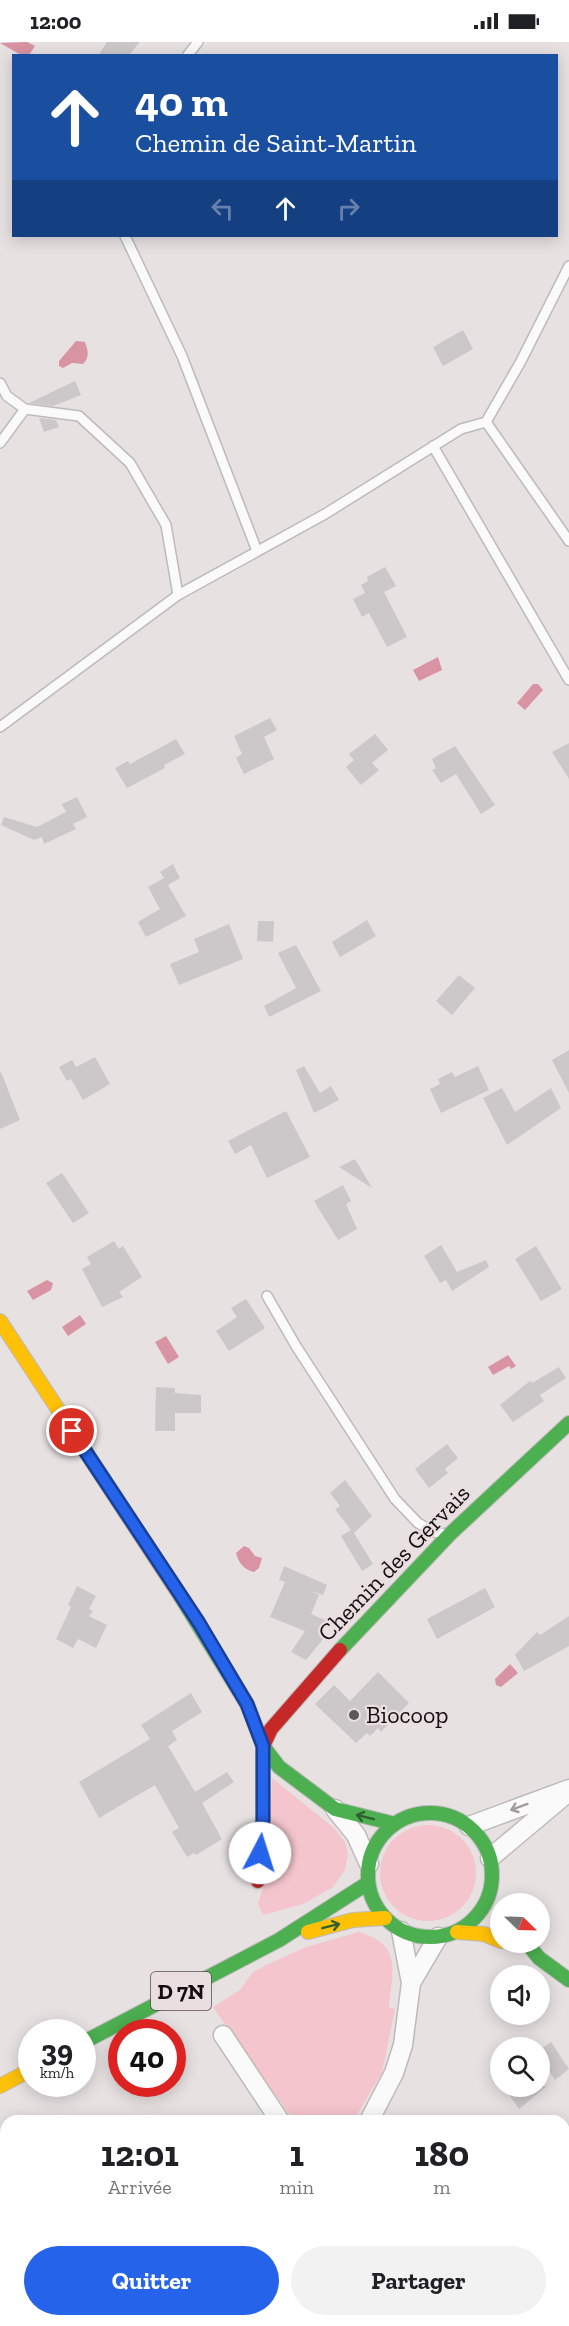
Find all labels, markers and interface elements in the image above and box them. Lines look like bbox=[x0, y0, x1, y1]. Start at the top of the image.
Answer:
text: 12:00 bbox=[30, 8, 82, 35]
text: 40 m bbox=[135, 76, 228, 127]
icon: ahead bbox=[36, 78, 114, 156]
text: Chemin de Saint-Martin bbox=[135, 127, 417, 159]
icon: left bbox=[206, 192, 239, 225]
icon: ahead bbox=[269, 192, 302, 225]
icon: right bbox=[332, 192, 365, 225]
pin bbox=[46, 1405, 97, 1456]
icon: arrive bbox=[55, 1414, 88, 1447]
street label: Chemin des Gervais bbox=[312, 1478, 476, 1647]
place label: Biocoop bbox=[366, 1700, 448, 1729]
marker: Biocoop bbox=[347, 1708, 361, 1722]
one-way arrow bbox=[510, 1803, 529, 1814]
one-way arrow bbox=[356, 1811, 375, 1823]
position arrow bbox=[228, 1821, 292, 1885]
north arrow bbox=[490, 1893, 550, 1953]
map controls bbox=[490, 1893, 550, 2097]
one-way arrow bbox=[322, 1919, 341, 1931]
button: sound bbox=[490, 1965, 550, 2025]
road number: D 7N bbox=[151, 1972, 211, 2010]
speed limit sign: 40 bbox=[108, 2019, 186, 2097]
text: 39 bbox=[41, 2033, 73, 2069]
button: search bbox=[490, 2037, 550, 2097]
text: km/h bbox=[40, 2064, 74, 2082]
text: 12:01 bbox=[101, 2132, 179, 2175]
text: 1 bbox=[289, 2132, 304, 2175]
text: 180 bbox=[415, 2132, 469, 2175]
text: Arrivée bbox=[108, 2175, 172, 2199]
text: min bbox=[280, 2175, 314, 2199]
text: m bbox=[433, 2175, 451, 2199]
button: Quitter bbox=[24, 2246, 279, 2315]
button: Partager bbox=[291, 2246, 546, 2315]

